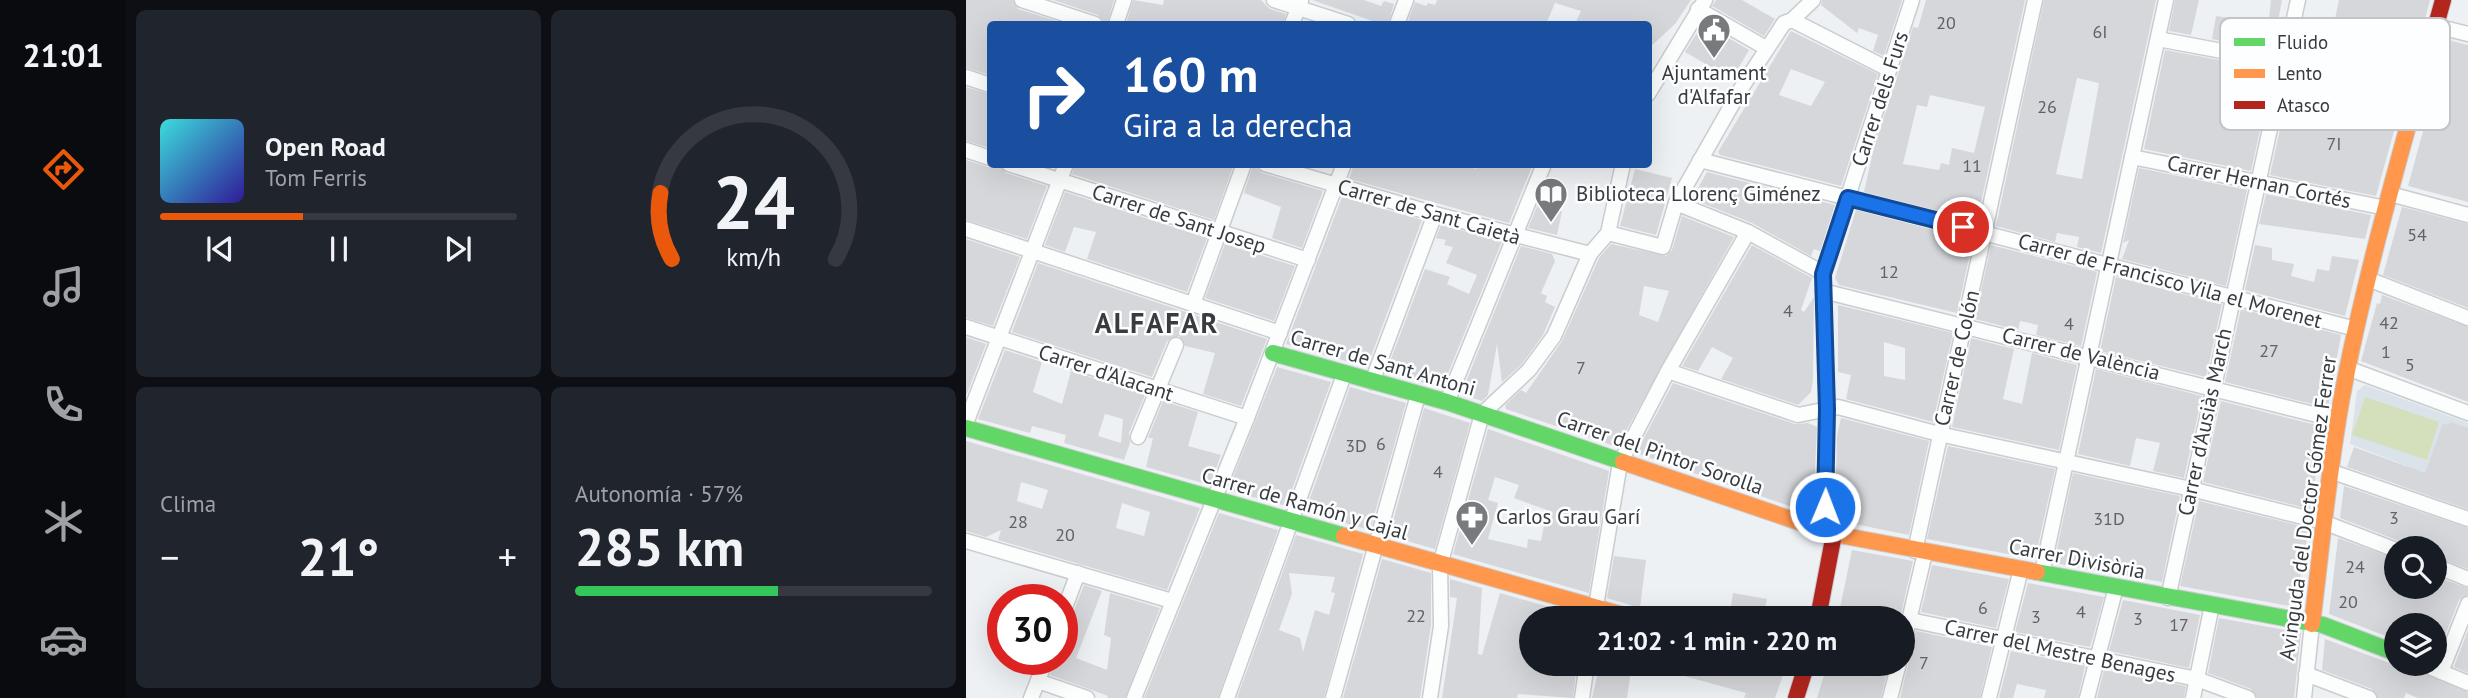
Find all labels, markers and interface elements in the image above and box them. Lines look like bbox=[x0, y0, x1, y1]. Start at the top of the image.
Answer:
public building icon: Ajuntament d'Alfafar bbox=[1695, 11, 1733, 60]
house number: 20 bbox=[1936, 11, 1956, 34]
legend bbox=[2220, 18, 2450, 130]
house number: 6I bbox=[2092, 20, 2108, 43]
street label: Carrer dels Furs bbox=[1845, 28, 1914, 170]
text: Fluido bbox=[2277, 30, 2328, 54]
text: 21:01 bbox=[22, 34, 104, 76]
text: 160 m bbox=[1123, 42, 1258, 106]
icon: right bbox=[1008, 49, 1099, 140]
place label: Ajuntament d'Alfafar bbox=[1662, 59, 1766, 110]
text: Lento bbox=[2277, 61, 2322, 85]
text: Atasco bbox=[2277, 93, 2330, 117]
house number: 26 bbox=[2037, 95, 2057, 118]
text: Gira a la derecha bbox=[1123, 104, 1353, 146]
text: Open Road bbox=[265, 130, 386, 163]
house number: 7I bbox=[2326, 132, 2342, 155]
icon: directions bbox=[39, 145, 88, 194]
street label: Carrer Hernan Cortés bbox=[2165, 149, 2354, 214]
house number: 11 bbox=[1962, 154, 1982, 177]
text: 24 bbox=[712, 156, 795, 250]
text: Tom Ferris bbox=[265, 163, 367, 192]
street label: Carrer de Sant Caietà bbox=[1335, 172, 1524, 251]
library icon: Biblioteca Llorenç Giménez bbox=[1532, 175, 1570, 224]
street label: Carrer de Sant Josep bbox=[1089, 178, 1270, 259]
place label: Biblioteca Llorenç Giménez bbox=[1576, 180, 1821, 207]
pin bbox=[1933, 197, 1993, 257]
icon: arrive bbox=[1944, 208, 1982, 246]
house number: 54 bbox=[2407, 223, 2427, 246]
street label: Carrer de Francisco Vila el Morenet bbox=[2015, 227, 2325, 334]
icon: previous bbox=[201, 230, 239, 268]
icon: pause bbox=[320, 230, 358, 268]
icon: next bbox=[439, 230, 477, 268]
text: km/h bbox=[726, 241, 781, 273]
house number: 12 bbox=[1879, 260, 1899, 283]
icon: music bbox=[39, 262, 88, 311]
street label: Carrer de Colón bbox=[1928, 287, 1985, 429]
house number: 4 bbox=[1783, 299, 1793, 322]
district label: ALFAFAR bbox=[1095, 304, 1219, 341]
house number: 42 bbox=[2379, 311, 2399, 334]
house number: 4 bbox=[2064, 312, 2074, 335]
street label: Carrer de València bbox=[1999, 321, 2163, 386]
street label: Carrer de Sant Antoni bbox=[1287, 323, 1479, 402]
street label: Carrer d'Ausiàs March bbox=[2171, 326, 2238, 518]
street label: Carrer d'Alacant bbox=[1035, 338, 1177, 407]
house number: 27 bbox=[2259, 339, 2279, 362]
house number: 1 bbox=[2381, 340, 2391, 363]
house number: 5 bbox=[2405, 353, 2415, 376]
street label: Avinguda del Doctor Gómez Ferrer bbox=[2273, 354, 2342, 662]
house number: 7 bbox=[1576, 356, 1586, 379]
icon: phone bbox=[39, 380, 88, 429]
street label: Carrer del Pintor Sorolla bbox=[1553, 404, 1767, 501]
house number: 6 bbox=[1376, 432, 1386, 455]
house number: 3D bbox=[1345, 434, 1367, 457]
house number: 4 bbox=[1433, 460, 1443, 483]
street label: Carrer de Ramón y Cajal bbox=[1199, 461, 1412, 546]
position arrow bbox=[1788, 470, 1862, 544]
text: Autonomía · 57% bbox=[575, 479, 743, 508]
text: Clima bbox=[160, 489, 216, 518]
icon: climate bbox=[39, 497, 88, 546]
pharmacy icon: Carlos Grau Garí bbox=[1453, 498, 1491, 547]
place label: Carlos Grau Garí bbox=[1496, 503, 1641, 530]
house number: 3 bbox=[2389, 506, 2399, 529]
house number: 31D bbox=[2093, 507, 2125, 530]
house number: 28 bbox=[1008, 510, 1028, 533]
text: 285 km bbox=[575, 513, 744, 580]
text: 21° bbox=[298, 523, 379, 590]
house number: 20 bbox=[1055, 523, 1075, 546]
text: − bbox=[160, 532, 179, 581]
text: + bbox=[498, 532, 517, 581]
street label: Carrer Divisòria bbox=[2007, 532, 2147, 585]
map controls bbox=[2384, 536, 2447, 676]
button: search bbox=[2384, 536, 2447, 599]
house number: 24 bbox=[2345, 555, 2365, 578]
speed limit sign: 30 bbox=[987, 584, 1078, 675]
house number: 20 bbox=[2338, 590, 2358, 613]
house number: 6 bbox=[1978, 596, 1988, 619]
house number: 4 bbox=[2076, 600, 2086, 623]
house number: 22 bbox=[1406, 604, 1426, 627]
house number: 3 bbox=[2031, 605, 2041, 628]
house number: 3 bbox=[2133, 607, 2143, 630]
street label: Carrer del Mestre Benages bbox=[1942, 613, 2178, 688]
house number: 17 bbox=[2169, 613, 2189, 636]
button: layers bbox=[2384, 613, 2447, 676]
icon: car bbox=[39, 615, 88, 664]
text: 21:02 · 1 min · 220 m bbox=[1597, 624, 1837, 657]
house number: 7 bbox=[1919, 651, 1929, 674]

